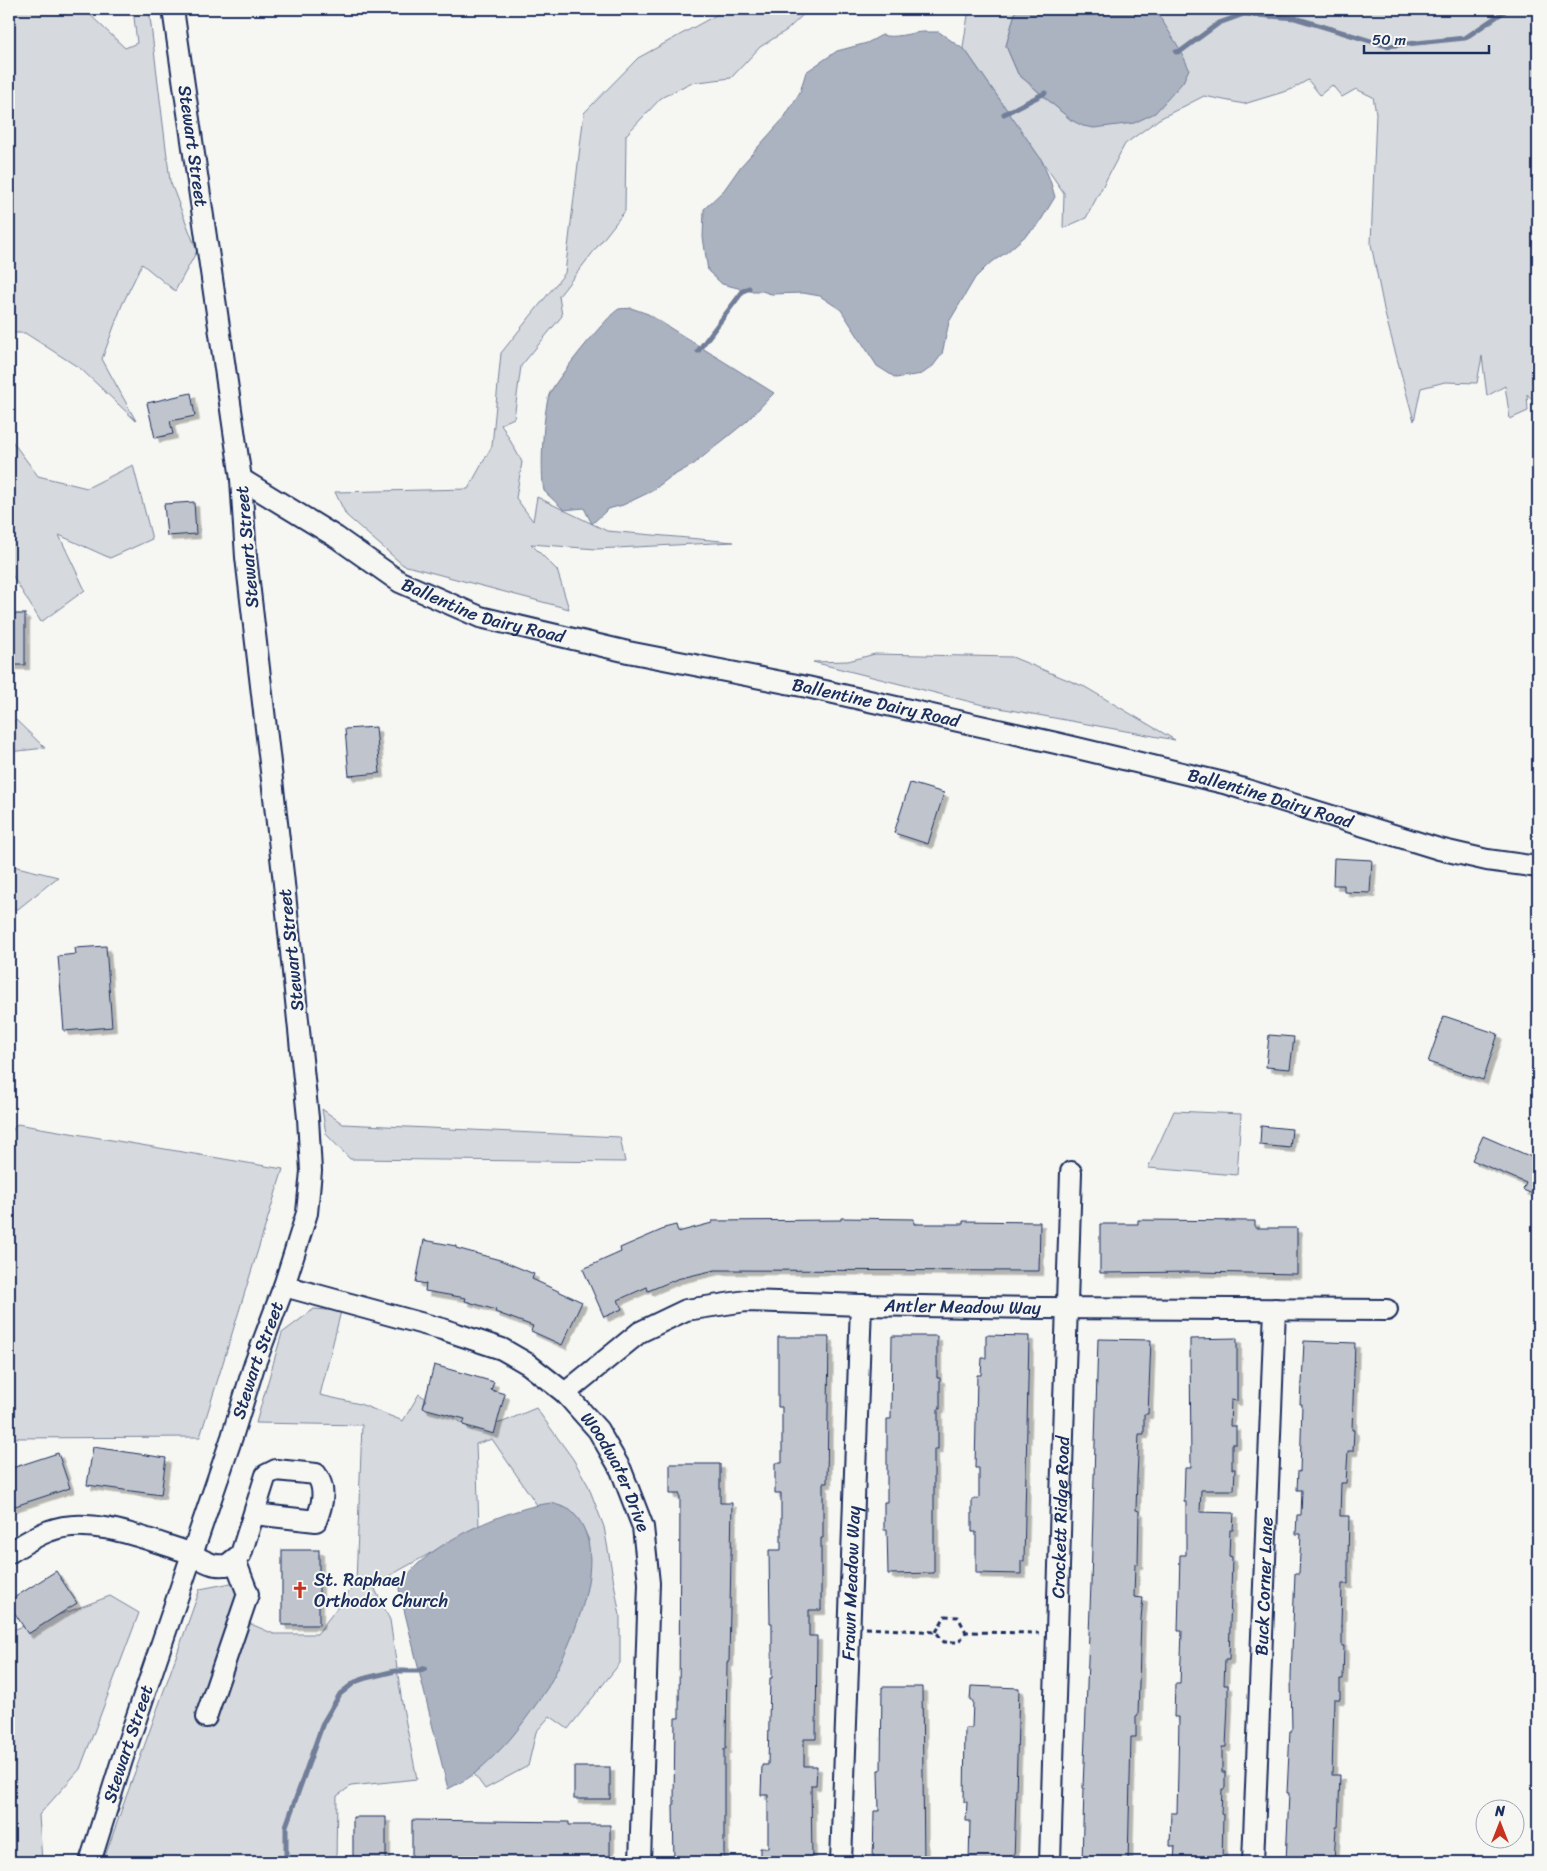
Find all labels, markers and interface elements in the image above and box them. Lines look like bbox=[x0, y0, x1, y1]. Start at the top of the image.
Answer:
scale bar bbox=[1364, 22, 1490, 54]
text: 50 m bbox=[1372, 27, 1407, 53]
street label: Stewart Street bbox=[169, 83, 217, 209]
street label: Stewart Street bbox=[226, 484, 268, 610]
street label: Ballentine Dairy Road bbox=[396, 569, 569, 653]
street label: Ballentine Dairy Road bbox=[789, 668, 964, 737]
street label: Ballentine Dairy Road bbox=[1185, 759, 1359, 838]
street label: Stewart Street bbox=[269, 887, 313, 1013]
street label: Antler Meadow Way bbox=[883, 1289, 1042, 1324]
street label: Stewart Street bbox=[222, 1297, 293, 1423]
street label: Woodwater Drive bbox=[572, 1404, 660, 1537]
street label: Crockett Ridge Road bbox=[1042, 1434, 1079, 1599]
street label: Frawn Meadow Way bbox=[832, 1504, 870, 1661]
street label: Buck Corner Lane bbox=[1245, 1516, 1283, 1656]
place label: St. Raphael Orthodox Church bbox=[314, 1564, 448, 1617]
church icon: St. Raphael Orthodox Church bbox=[290, 1580, 310, 1600]
street label: Stewart Street bbox=[93, 1680, 163, 1807]
north arrow bbox=[1474, 1798, 1524, 1848]
text: N bbox=[1494, 1799, 1505, 1824]

